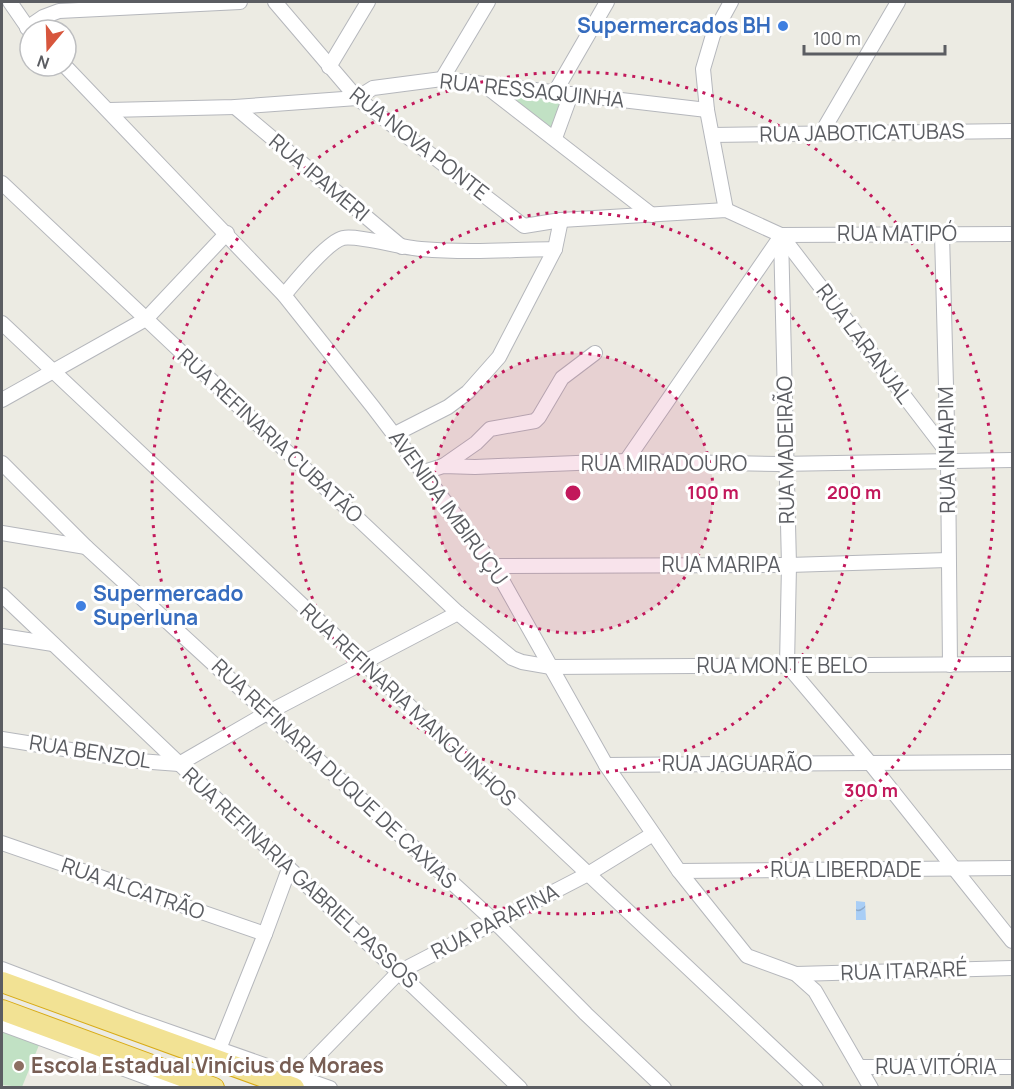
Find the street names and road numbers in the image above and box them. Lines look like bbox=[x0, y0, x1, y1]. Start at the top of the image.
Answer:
street label: RUA RESSAQUINHA bbox=[438, 66, 626, 114]
street label: RUA NOVA PONTE bbox=[344, 80, 495, 206]
street label: RUA JABOTICATUBAS bbox=[759, 116, 965, 148]
street label: RUA IPAMERI bbox=[264, 127, 376, 227]
street label: RUA MATIPÓ bbox=[837, 219, 957, 247]
street label: RUA LARANJAL bbox=[811, 278, 919, 409]
street label: RUA REFINARIA CUBATÃO bbox=[172, 342, 369, 529]
street label: RUA MADEIRÃO bbox=[770, 376, 800, 524]
street label: RUA INHAPIM bbox=[931, 386, 961, 514]
street label: AVENIDA IMBIRUÇU bbox=[383, 424, 515, 590]
street label: RUA MIRADOURO bbox=[581, 449, 747, 477]
street label: RUA MARIPA bbox=[662, 550, 780, 578]
street label: RUA REFINARIA MANGUINHOS bbox=[295, 597, 523, 812]
street label: RUA MONTE BELO bbox=[696, 651, 868, 679]
street label: RUA REFINARIA DUQUE DE CAXIAS bbox=[206, 652, 463, 895]
street label: RUA BENZOL bbox=[27, 728, 153, 774]
street label: RUA JAGUARÃO bbox=[662, 749, 812, 777]
street label: RUA REFINARIA GABRIEL PASSOS bbox=[177, 761, 424, 994]
street label: RUA ALCATRÃO bbox=[58, 851, 209, 926]
street label: RUA LIBERDADE bbox=[770, 855, 922, 883]
street label: RUA PARAFINA bbox=[426, 877, 563, 965]
street label: RUA ITARARÉ bbox=[840, 954, 968, 986]
street label: RUA VITÓRIA bbox=[875, 1052, 997, 1080]

